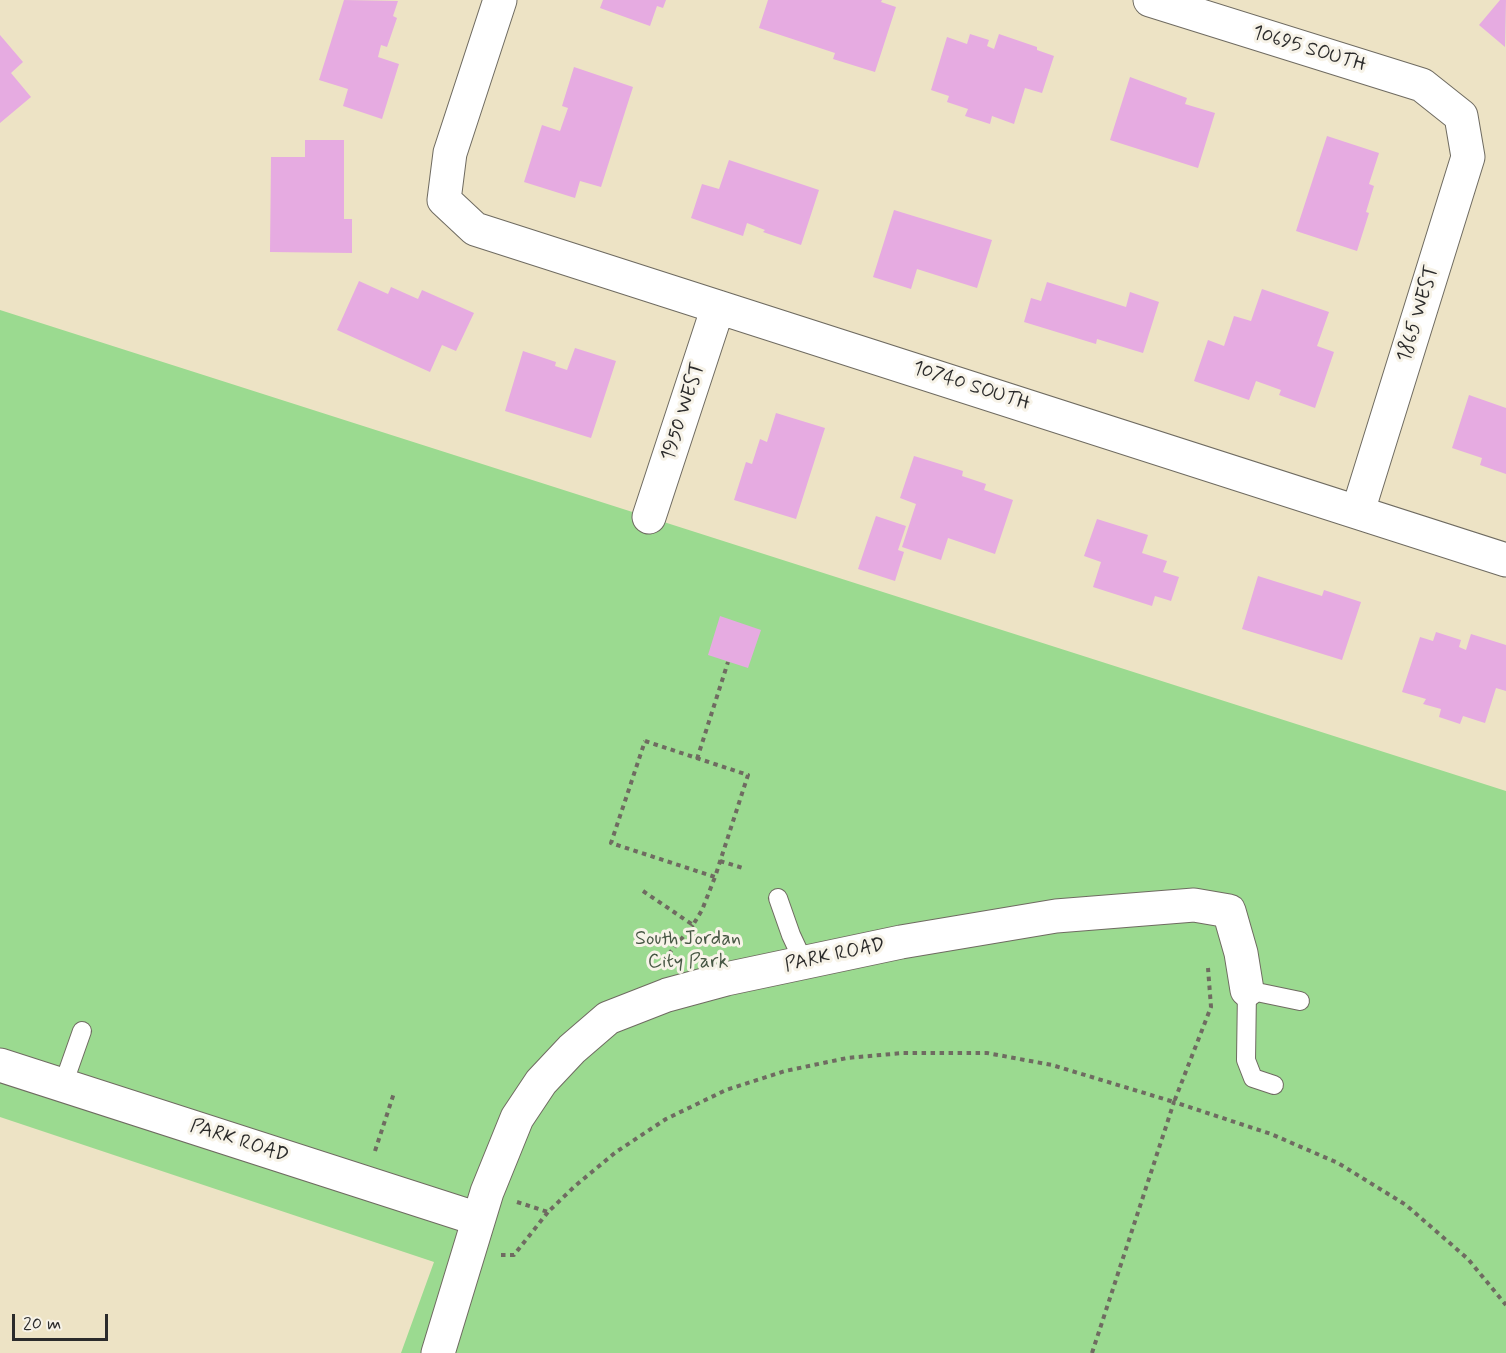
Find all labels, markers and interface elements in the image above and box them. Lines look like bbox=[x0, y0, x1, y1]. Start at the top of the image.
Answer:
street label: 10695 SOUTH bbox=[1249, 21, 1369, 79]
street label: 1865 WEST bbox=[1393, 263, 1445, 365]
street label: 10740 SOUTH bbox=[909, 357, 1033, 417]
street label: 1950 WEST bbox=[657, 360, 711, 464]
park label: South Jordan City Park bbox=[635, 928, 741, 975]
street label: PARK ROAD bbox=[783, 934, 887, 978]
street label: PARK ROAD bbox=[187, 1115, 291, 1169]
scale bar bbox=[15, 1302, 111, 1340]
text: 20 m bbox=[23, 1312, 61, 1336]

